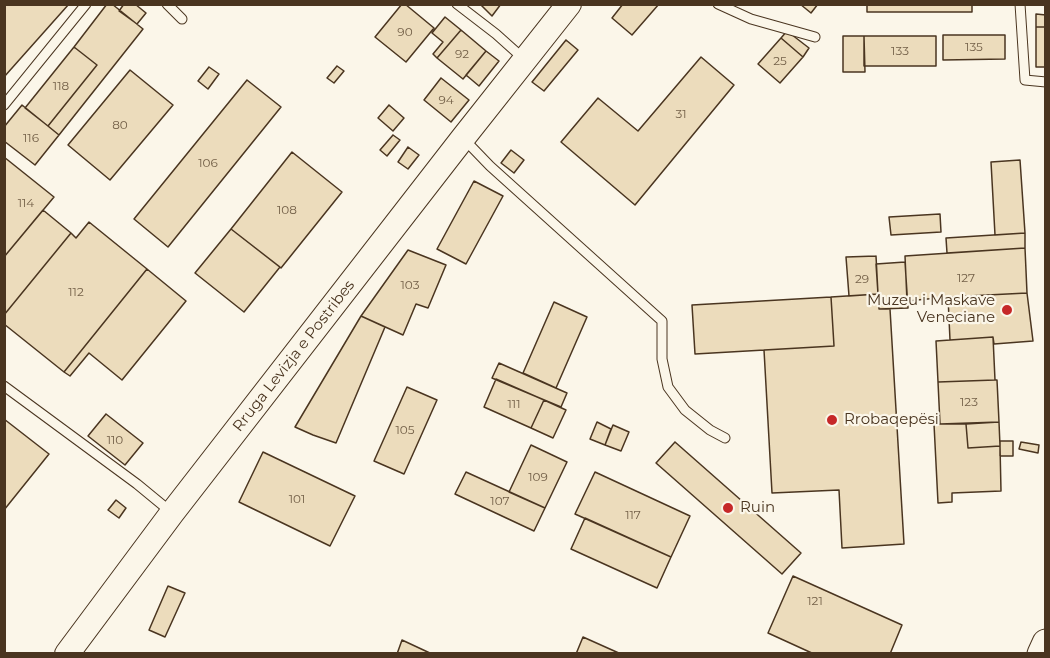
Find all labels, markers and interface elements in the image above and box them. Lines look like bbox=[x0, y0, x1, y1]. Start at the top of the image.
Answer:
house number: 90 bbox=[397, 25, 413, 39]
house number: 135 bbox=[965, 40, 983, 54]
house number: 133 bbox=[891, 44, 909, 58]
house number: 92 bbox=[455, 47, 469, 61]
house number: 25 bbox=[773, 54, 787, 68]
house number: 118 bbox=[53, 79, 69, 93]
house number: 94 bbox=[438, 93, 454, 107]
house number: 31 bbox=[675, 107, 687, 121]
house number: 80 bbox=[112, 118, 128, 132]
house number: 116 bbox=[23, 131, 39, 145]
house number: 106 bbox=[198, 156, 218, 170]
house number: 114 bbox=[18, 196, 34, 210]
house number: 108 bbox=[277, 203, 297, 217]
house number: 127 bbox=[957, 271, 975, 285]
house number: 29 bbox=[855, 272, 869, 286]
street label: Rruga Levizja e Postribes bbox=[229, 277, 359, 435]
house number: 103 bbox=[401, 278, 419, 292]
house number: 112 bbox=[68, 285, 84, 299]
place label: Muzeu i Maskave Veneciane bbox=[867, 292, 995, 327]
marker: Muzeu i Maskave Veneciane bbox=[1000, 303, 1014, 317]
house number: 123 bbox=[960, 395, 978, 409]
house number: 111 bbox=[508, 397, 520, 411]
place label: Rrobaqepësi bbox=[844, 411, 939, 429]
marker: Rrobaqepësi bbox=[825, 413, 839, 427]
house number: 105 bbox=[395, 423, 415, 437]
house number: 110 bbox=[107, 433, 123, 447]
house number: 109 bbox=[528, 470, 548, 484]
house number: 101 bbox=[289, 492, 305, 506]
house number: 107 bbox=[490, 494, 510, 508]
place label: Ruin bbox=[740, 499, 775, 517]
marker: Ruin bbox=[721, 501, 735, 515]
house number: 117 bbox=[625, 508, 641, 522]
house number: 121 bbox=[807, 594, 823, 608]

